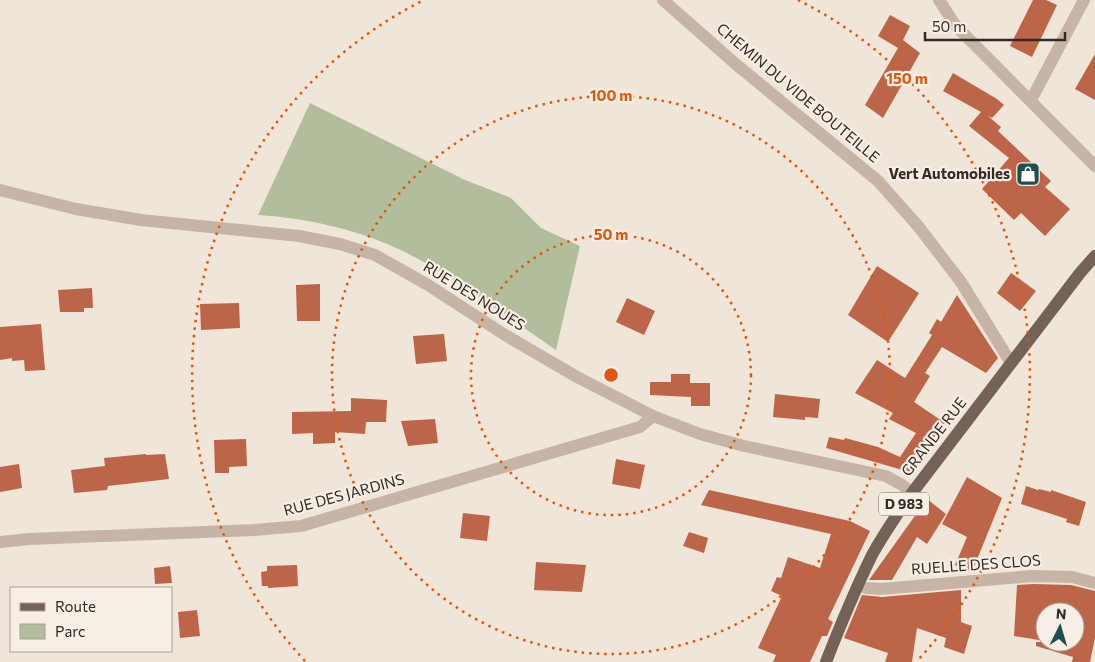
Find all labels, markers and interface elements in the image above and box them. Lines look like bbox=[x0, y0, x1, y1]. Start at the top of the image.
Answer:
scale bar bbox=[925, 10, 1065, 42]
text: 50 m bbox=[932, 17, 966, 35]
street label: CHEMIN DU VIDE BOUTEILLE bbox=[714, 19, 884, 166]
text: 150 m bbox=[886, 69, 928, 87]
text: 100 m bbox=[590, 86, 632, 104]
shop icon: Vert Automobiles bbox=[1015, 161, 1041, 187]
place label: Vert Automobiles bbox=[889, 164, 1010, 182]
text: 50 m bbox=[594, 225, 628, 243]
street label: RUE DES NOUES bbox=[420, 257, 529, 334]
centre of rings bbox=[602, 366, 620, 384]
street label: GRANDE RUE bbox=[897, 393, 970, 479]
street label: RUE DES JARDINS bbox=[281, 469, 406, 519]
road number: D 983 bbox=[879, 492, 929, 516]
street label: RUELLE DES CLOS bbox=[911, 550, 1042, 578]
legend bbox=[10, 587, 172, 652]
text: Route bbox=[55, 597, 96, 615]
north arrow bbox=[1035, 602, 1085, 652]
text: N bbox=[1055, 605, 1067, 622]
text: Parc bbox=[55, 622, 85, 640]

